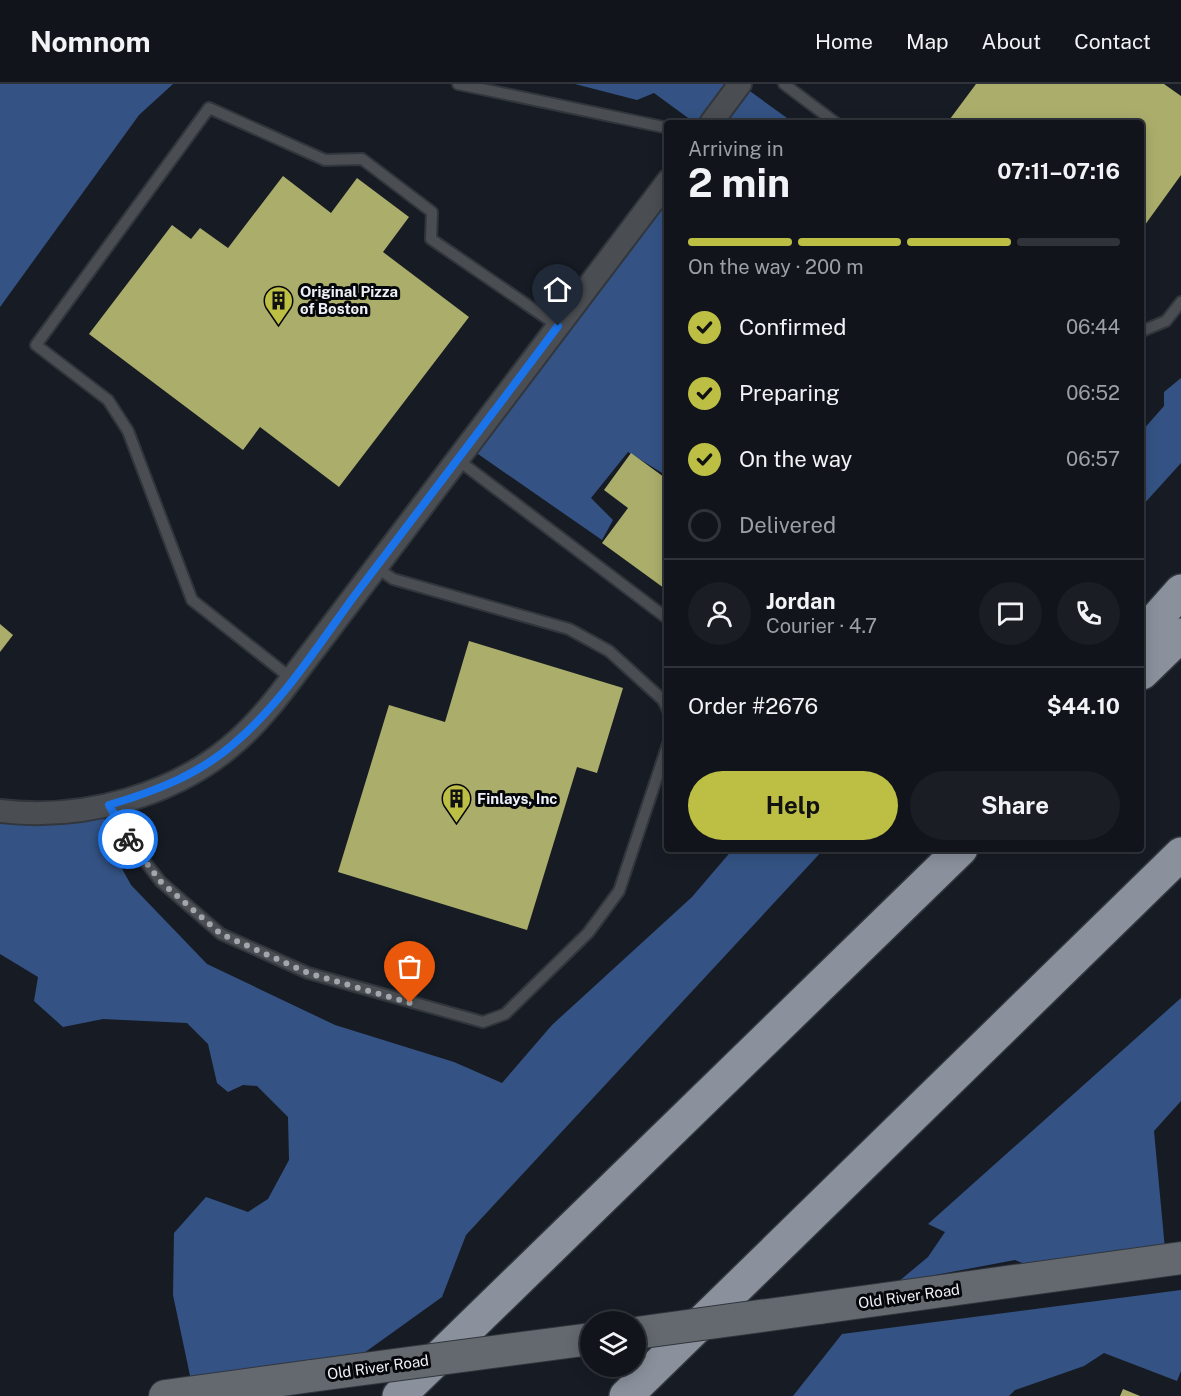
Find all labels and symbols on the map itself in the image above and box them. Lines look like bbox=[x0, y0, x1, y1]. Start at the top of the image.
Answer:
pin bbox=[532, 264, 583, 326]
place label: Original Pizza of Boston bbox=[300, 283, 398, 317]
building icon: Original Pizza of Boston bbox=[263, 284, 295, 326]
building icon: Finlays, Inc bbox=[440, 782, 472, 824]
place label: Finlays, Inc bbox=[477, 790, 558, 807]
courier bbox=[98, 809, 158, 869]
pin bbox=[384, 941, 435, 1003]
street label: Old River Road bbox=[857, 1280, 961, 1312]
street label: Old River Road bbox=[326, 1351, 430, 1383]

